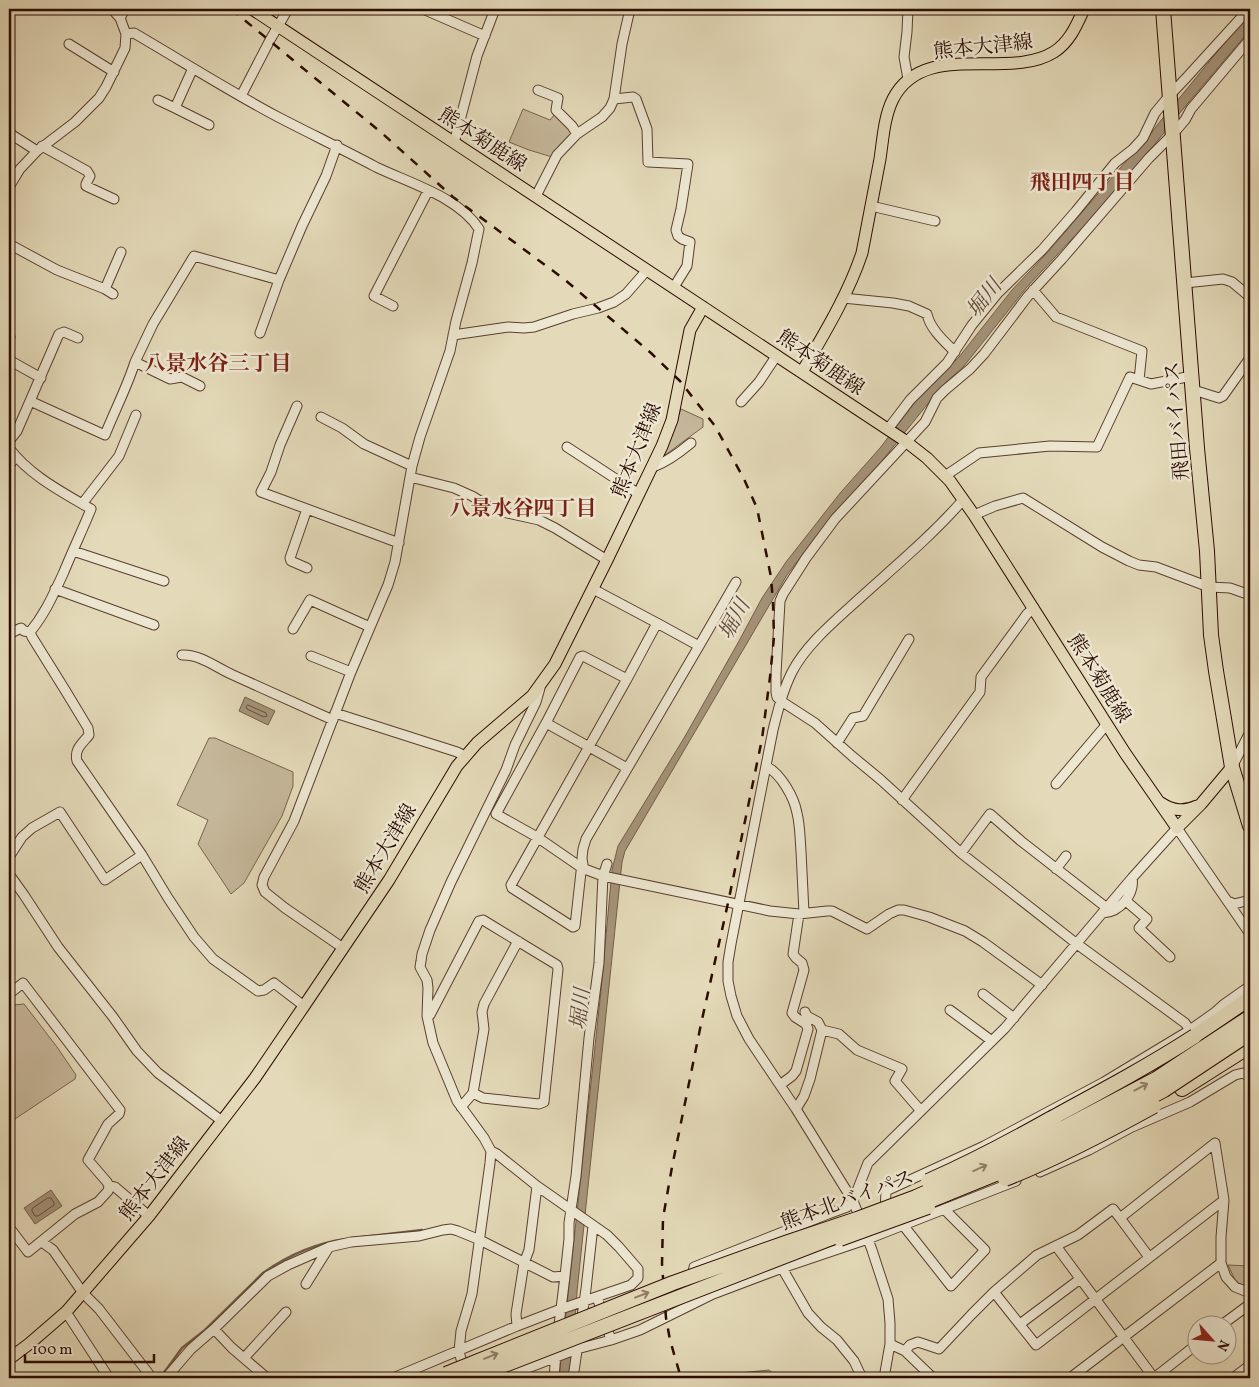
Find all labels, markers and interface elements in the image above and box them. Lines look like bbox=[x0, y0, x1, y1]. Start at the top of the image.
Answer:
street label: 熊本大津線 bbox=[932, 29, 1034, 67]
street label: 熊本菊鹿線 bbox=[432, 102, 531, 180]
district label: 飛田四丁目 bbox=[1030, 169, 1135, 198]
water label: 堀川 bbox=[961, 272, 1011, 324]
street label: 熊本菊鹿線 bbox=[771, 324, 869, 403]
district label: 八景水谷三丁目 bbox=[145, 350, 292, 379]
street label: 飛田バイパス bbox=[1159, 360, 1197, 482]
street label: 熊本大津線 bbox=[606, 399, 670, 502]
district label: 八景水谷四丁目 bbox=[450, 495, 597, 524]
water label: 堀川 bbox=[712, 593, 759, 645]
street label: 熊本菊鹿線 bbox=[1060, 629, 1137, 729]
street label: 熊本大津線 bbox=[349, 799, 424, 899]
water label: 堀川 bbox=[565, 985, 598, 1032]
one-way arrow bbox=[1133, 1082, 1148, 1091]
street label: 熊本大津線 bbox=[114, 1131, 197, 1227]
one-way arrow bbox=[972, 1163, 987, 1173]
street label: 熊本北バイパス bbox=[777, 1164, 918, 1238]
one-way arrow bbox=[634, 1290, 649, 1299]
north arrow bbox=[1186, 1314, 1236, 1364]
scale bar bbox=[25, 1332, 154, 1364]
text: N bbox=[1211, 1336, 1233, 1354]
text: 100 m bbox=[32, 1340, 72, 1361]
one-way arrow bbox=[483, 1351, 498, 1360]

